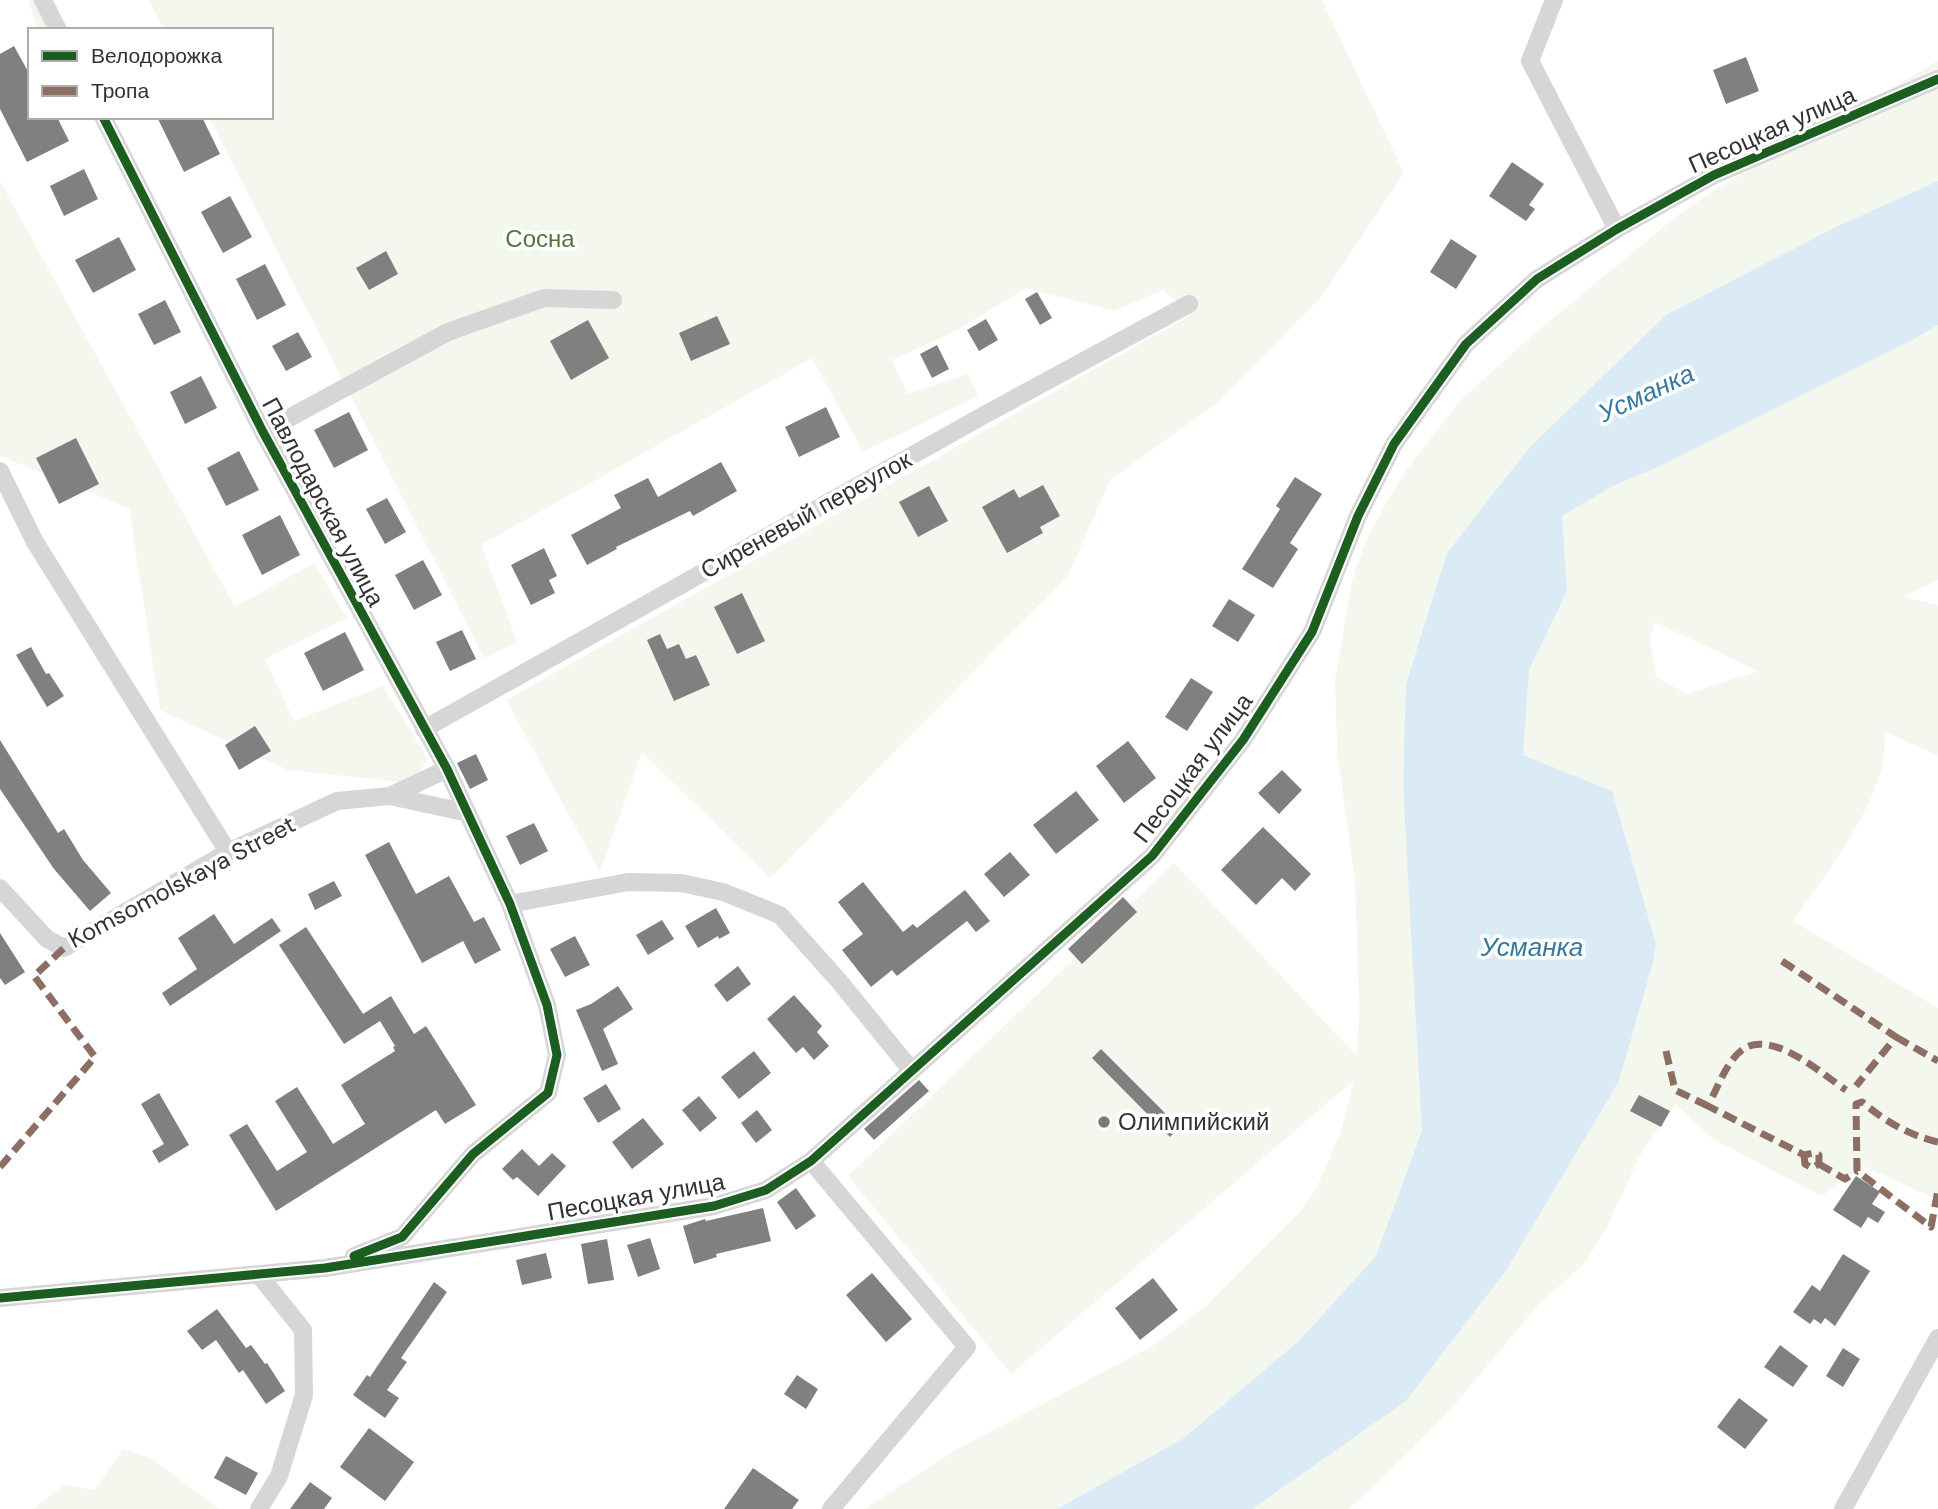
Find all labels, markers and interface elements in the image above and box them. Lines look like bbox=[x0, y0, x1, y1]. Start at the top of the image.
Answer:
legend bbox=[28, 28, 273, 119]
text: Велодорожка bbox=[91, 42, 222, 70]
text: Тропа bbox=[91, 77, 149, 105]
street label: Песоцкая улица bbox=[1683, 79, 1861, 180]
park label: Сосна bbox=[505, 223, 575, 254]
water label: Усманка bbox=[1592, 356, 1700, 430]
street label: Павлодарская улица bbox=[255, 392, 392, 612]
street label: Сиреневый переулок bbox=[695, 444, 917, 585]
street label: Песоцкая улица bbox=[1126, 686, 1259, 849]
street label: Komsomolskaya Street bbox=[63, 809, 301, 955]
water label: Усманка bbox=[1480, 930, 1583, 964]
place label: Олимпийский bbox=[1118, 1106, 1269, 1137]
marker: Олимпийский bbox=[1096, 1114, 1112, 1130]
street label: Песоцкая улица bbox=[545, 1166, 728, 1227]

